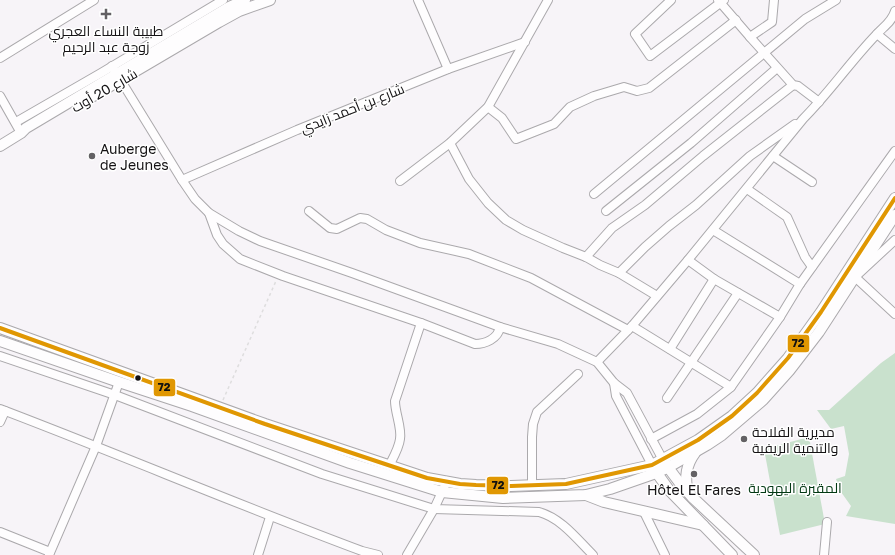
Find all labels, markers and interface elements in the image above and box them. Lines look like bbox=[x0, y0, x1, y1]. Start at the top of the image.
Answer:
marker: طبيبة النساء العجري زوجة عبد الرحيم bbox=[100, 8, 112, 20]
place label: طبيبة النساء العجري زوجة عبد الرحيم bbox=[48, 22, 164, 57]
street label: شارع 20 أوت bbox=[68, 64, 141, 117]
street label: شارع بن أحمد زايدي bbox=[297, 79, 408, 140]
place label: Auberge de Jeunes bbox=[100, 140, 169, 173]
marker: Auberge de Jeunes bbox=[87, 151, 97, 161]
line badge: 72 bbox=[787, 334, 810, 353]
text: 72 bbox=[792, 336, 805, 349]
unlabelled marker bbox=[133, 373, 143, 383]
line badge: 72 bbox=[153, 378, 176, 397]
text: 72 bbox=[158, 380, 171, 393]
place label: مديرية الفلاحة والتنمية الريفية bbox=[752, 423, 838, 456]
marker: مديرية الفلاحة والتنمية الريفية bbox=[739, 434, 749, 444]
marker: Hôtel El Fares bbox=[689, 469, 699, 479]
line badge: 72 bbox=[486, 476, 509, 495]
text: 72 bbox=[492, 478, 505, 491]
park label: المقبرة اليهودية bbox=[748, 479, 842, 496]
place label: Hôtel El Fares bbox=[647, 481, 741, 498]

